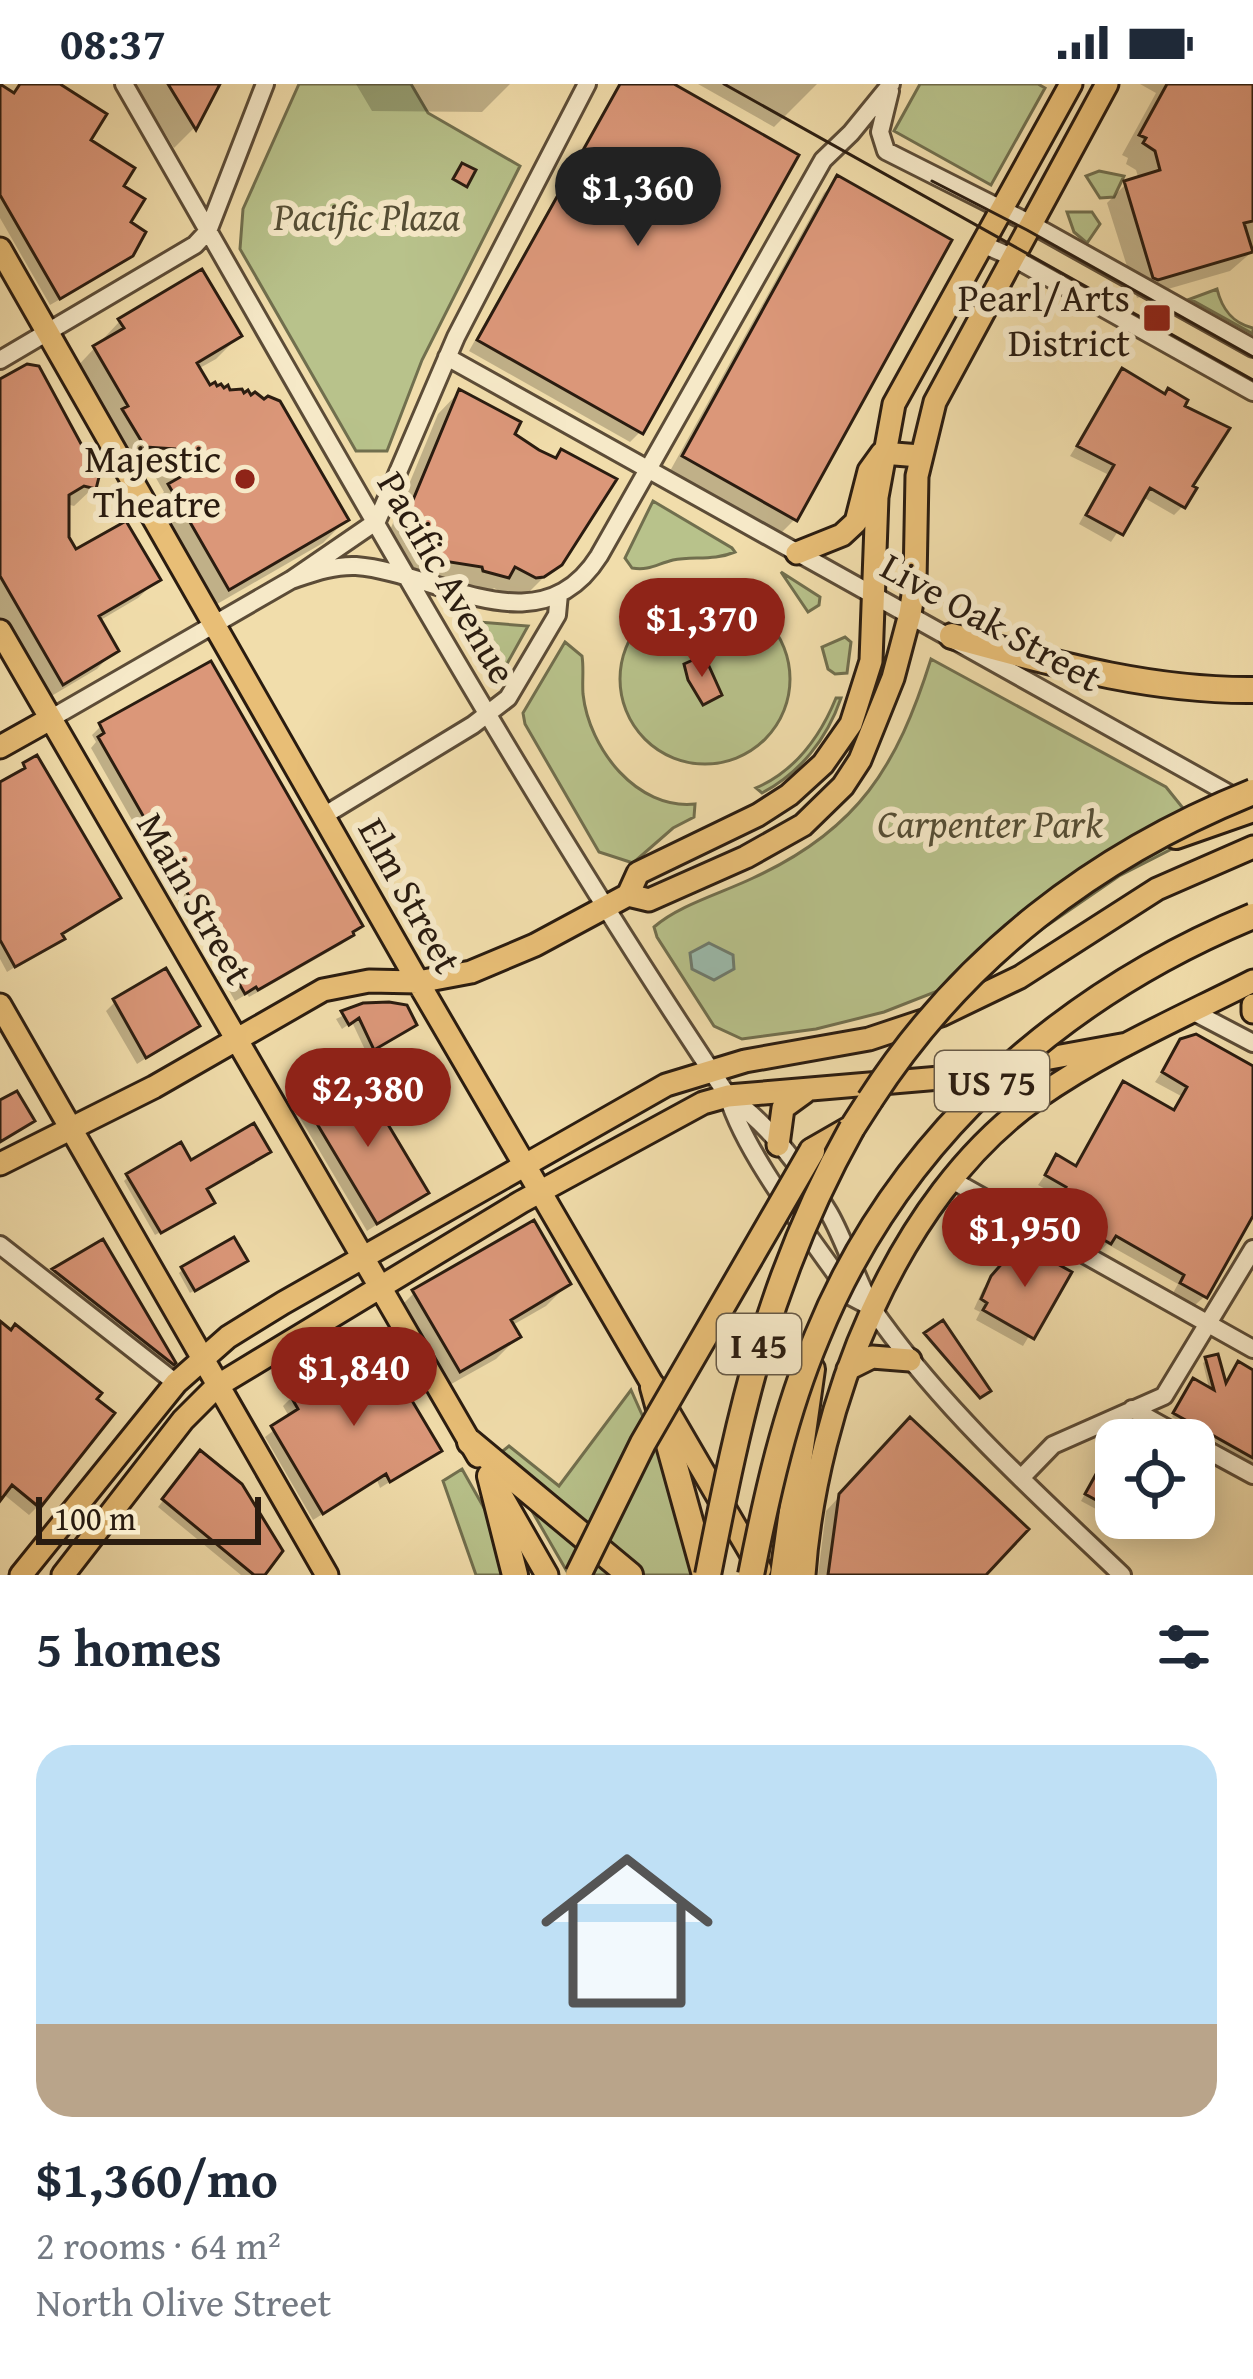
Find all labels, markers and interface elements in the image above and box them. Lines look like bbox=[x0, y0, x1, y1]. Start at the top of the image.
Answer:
text: 08:37 bbox=[60, 10, 166, 75]
pin: $1,360 bbox=[540, 147, 736, 249]
text: $1,360 bbox=[582, 157, 694, 214]
park label: Pacific Plaza bbox=[273, 187, 460, 244]
place label: Pearl/Arts District bbox=[958, 268, 1130, 370]
marker: Pearl/Arts District bbox=[1141, 302, 1173, 334]
place label: Majestic Theatre bbox=[84, 429, 221, 531]
street label: Pacific Avenue bbox=[364, 460, 532, 694]
marker: Majestic Theatre bbox=[232, 466, 258, 492]
street label: Live Oak Street bbox=[871, 537, 1113, 705]
pin: $1,370 bbox=[604, 578, 800, 680]
text: $1,370 bbox=[646, 588, 758, 645]
park label: Carpenter Park bbox=[877, 794, 1103, 851]
street label: Main Street bbox=[124, 801, 268, 995]
street label: Elm Street bbox=[345, 807, 477, 983]
pin: $2,380 bbox=[270, 1048, 466, 1150]
road number: US 75 bbox=[935, 1051, 1049, 1111]
text: $2,380 bbox=[312, 1058, 424, 1115]
pin: $1,950 bbox=[927, 1188, 1123, 1290]
text: $1,950 bbox=[969, 1198, 1081, 1255]
road number: I 45 bbox=[717, 1314, 801, 1374]
pin: $1,840 bbox=[256, 1327, 452, 1429]
text: $1,840 bbox=[298, 1337, 410, 1394]
map controls bbox=[1095, 1419, 1215, 1539]
button: locate bbox=[1095, 1419, 1215, 1539]
scale bar bbox=[36, 1491, 261, 1544]
text: 100 m bbox=[54, 1494, 136, 1542]
text: 5 homes bbox=[36, 1610, 222, 1685]
icon: filters bbox=[1151, 1614, 1217, 1680]
icon: home bbox=[519, 1823, 735, 2039]
text: $1,360/mo bbox=[36, 2141, 278, 2216]
text: 2 rooms · 64 m² bbox=[36, 2216, 281, 2273]
text: North Olive Street bbox=[36, 2273, 331, 2330]

